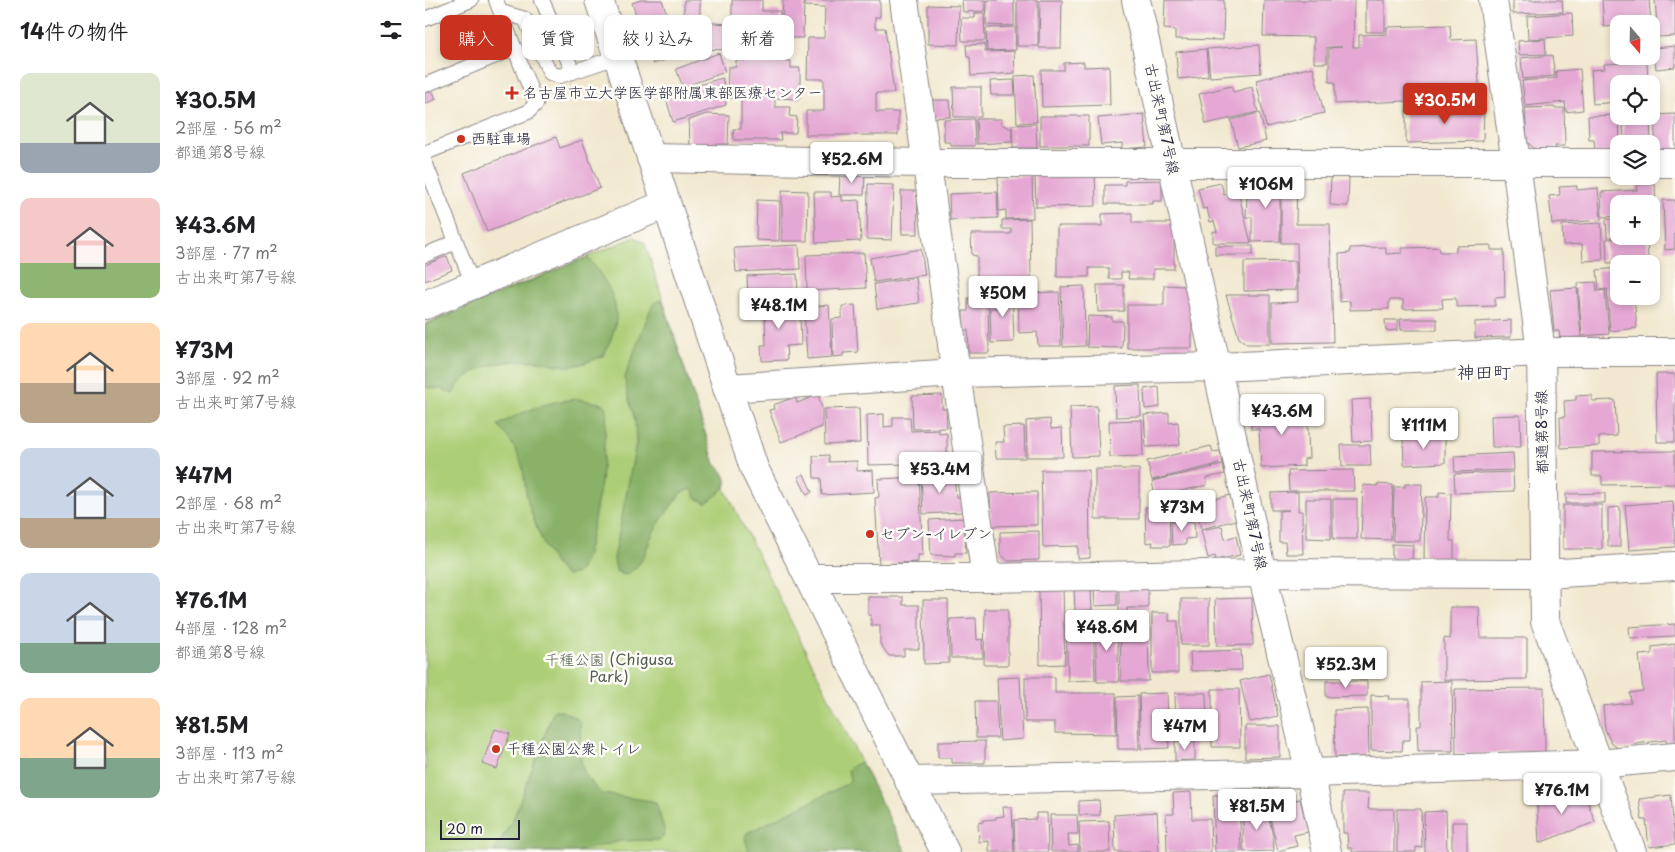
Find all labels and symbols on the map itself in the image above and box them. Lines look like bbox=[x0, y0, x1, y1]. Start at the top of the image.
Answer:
north arrow bbox=[1610, 15, 1660, 65]
street label: 古出来町第7号線 bbox=[1140, 61, 1187, 177]
place label: 名古屋市立大学医学部附属東部医療センター bbox=[523, 80, 822, 103]
pin: ¥30.5M bbox=[1404, 82, 1486, 125]
marker: 名古屋市立大学医学部附属東部医療センター bbox=[505, 86, 519, 100]
place label: 西駐車場 bbox=[471, 126, 531, 149]
marker: 西駐車場 bbox=[455, 133, 467, 145]
pin: ¥52.6M bbox=[811, 142, 893, 184]
pin: ¥106M bbox=[1231, 166, 1301, 209]
pin: ¥50M bbox=[973, 276, 1033, 318]
pin: ¥48.1M bbox=[738, 288, 820, 330]
district label: 神田町 bbox=[1457, 358, 1511, 385]
street label: 都通第8号線 bbox=[1528, 390, 1553, 474]
pin: ¥43.6M bbox=[1241, 394, 1323, 436]
pin: ¥111M bbox=[1389, 408, 1459, 450]
pin: ¥53.4M bbox=[899, 452, 981, 494]
street label: 古出来町第7号線 bbox=[1228, 456, 1275, 572]
pin: ¥73M bbox=[1152, 490, 1212, 532]
place label: セブン-イレブン bbox=[880, 521, 992, 544]
marker: セブン-イレブン bbox=[864, 528, 876, 540]
pin: ¥48.6M bbox=[1066, 610, 1148, 652]
pin: ¥52.3M bbox=[1305, 646, 1387, 689]
park label: 千種公園 (Chigusa Park) bbox=[545, 647, 674, 687]
pin: ¥47M bbox=[1155, 708, 1215, 751]
place label: 千種公園公衆トイレ bbox=[506, 736, 641, 759]
marker: 千種公園公衆トイレ bbox=[490, 743, 502, 755]
pin: ¥76.1M bbox=[1521, 772, 1603, 815]
pin: ¥81.5M bbox=[1216, 788, 1298, 831]
scale bar bbox=[440, 817, 520, 840]

